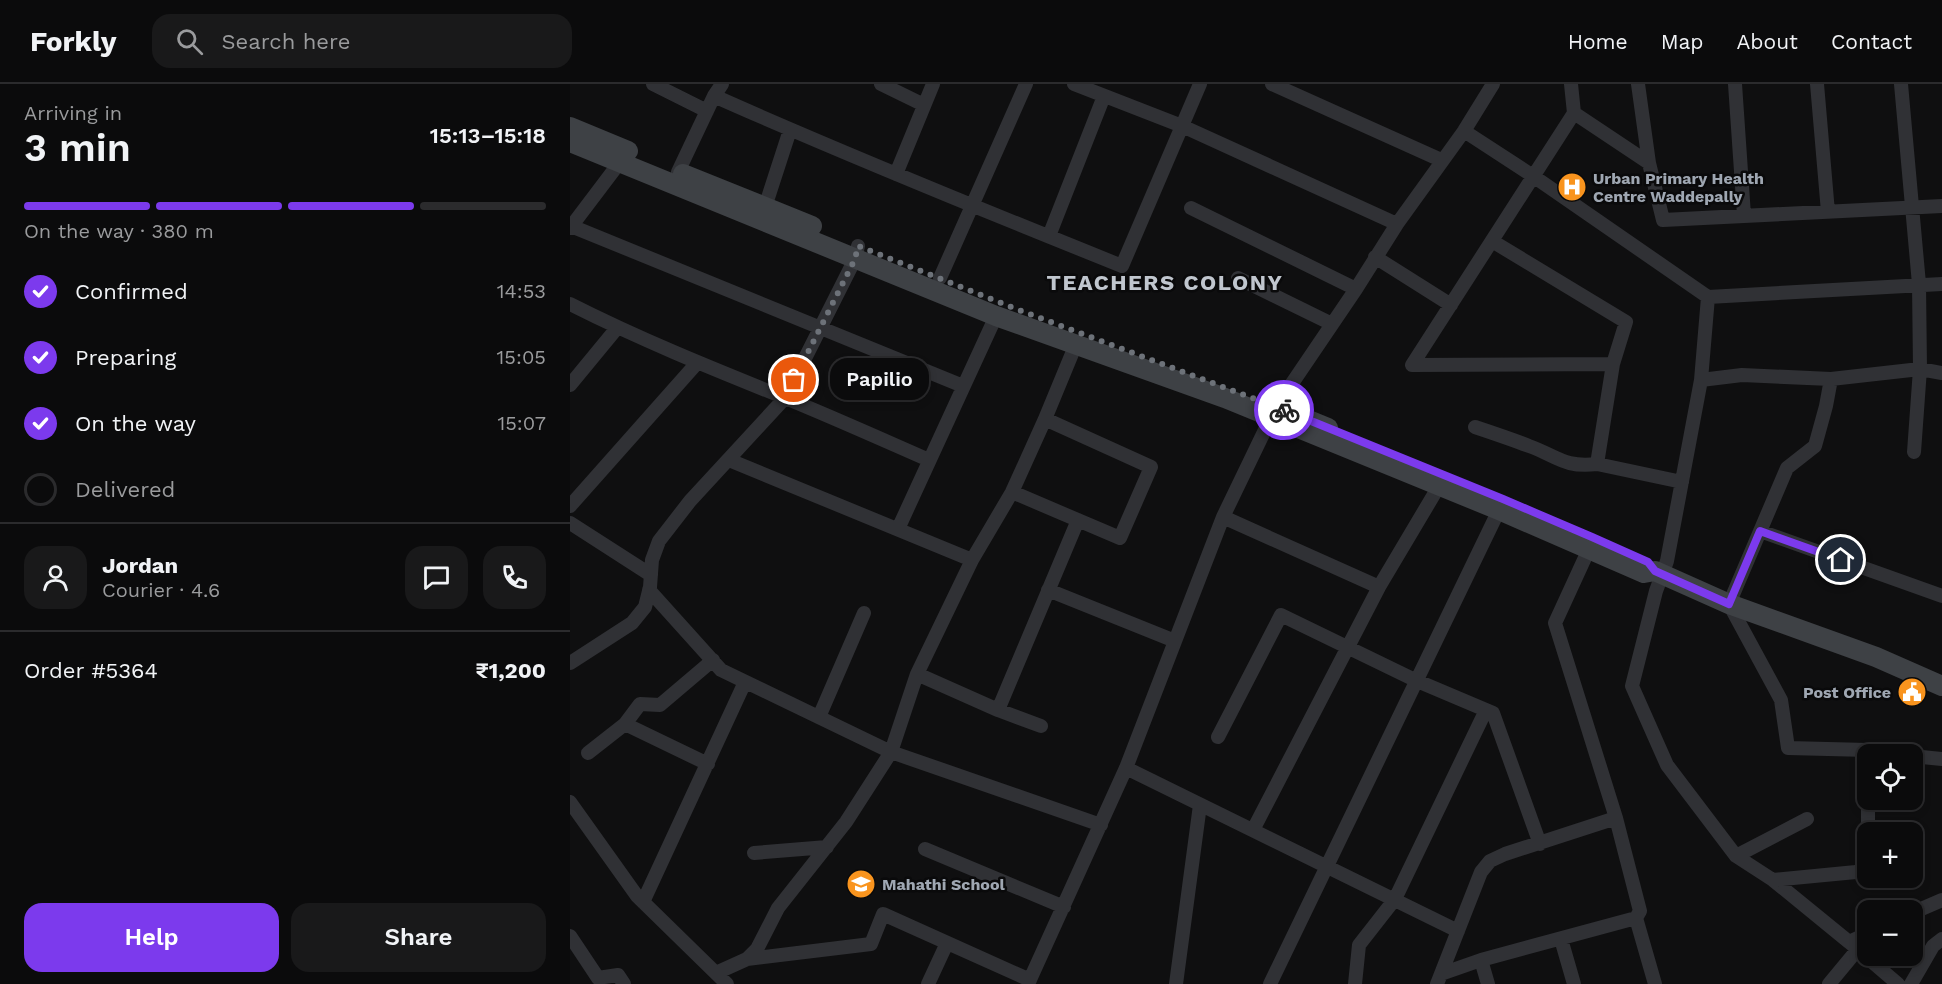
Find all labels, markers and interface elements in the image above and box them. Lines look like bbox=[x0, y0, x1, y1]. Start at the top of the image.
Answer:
search box bbox=[152, 14, 572, 68]
text: Forkly bbox=[30, 25, 116, 58]
icon: search bbox=[173, 25, 206, 58]
text: Search here bbox=[221, 29, 350, 54]
text: Home bbox=[1568, 29, 1628, 54]
text: Map bbox=[1661, 29, 1704, 54]
text: About bbox=[1737, 29, 1798, 54]
text: Contact bbox=[1831, 29, 1912, 54]
text: Arriving in bbox=[24, 101, 122, 125]
text: 15:13–15:18 bbox=[430, 123, 546, 148]
text: 3 min bbox=[24, 125, 131, 170]
place label: Urban Primary Health Centre Waddepally bbox=[1593, 169, 1764, 206]
hospital icon: Urban Primary Health Centre Waddepally bbox=[1556, 171, 1588, 203]
text: On the way · 380 m bbox=[24, 219, 214, 243]
district label: TEACHERS COLONY bbox=[1047, 270, 1283, 295]
icon: check bbox=[24, 275, 57, 308]
text: Confirmed bbox=[75, 279, 188, 304]
text: 14:53 bbox=[497, 279, 546, 303]
icon: check bbox=[24, 341, 57, 374]
text: Preparing bbox=[75, 345, 176, 370]
text: 15:05 bbox=[497, 345, 546, 369]
pin bbox=[768, 354, 819, 405]
callout: Papilio bbox=[830, 359, 929, 401]
icon: bag bbox=[777, 363, 810, 396]
text: Papilio bbox=[846, 367, 913, 391]
courier bbox=[1254, 380, 1314, 440]
icon: bike bbox=[1268, 394, 1301, 427]
icon: check bbox=[24, 407, 57, 440]
text: On the way bbox=[75, 411, 196, 436]
text: 15:07 bbox=[497, 411, 546, 435]
text: Delivered bbox=[75, 477, 175, 502]
pin bbox=[1815, 534, 1866, 585]
icon: home bbox=[1824, 543, 1857, 576]
button: person bbox=[24, 546, 87, 609]
button: chat bbox=[405, 546, 468, 609]
button: phone bbox=[483, 546, 546, 609]
text: Jordan bbox=[102, 553, 178, 578]
text: Courier · 4.6 bbox=[102, 578, 220, 602]
text: Order #5364 bbox=[24, 658, 158, 683]
text: ₹1,200 bbox=[475, 658, 546, 683]
public building icon: Post Office bbox=[1896, 676, 1928, 708]
place label: Post Office bbox=[1803, 683, 1891, 702]
map controls bbox=[1857, 744, 1923, 966]
button: locate bbox=[1857, 744, 1923, 810]
button: + bbox=[1857, 822, 1923, 888]
school or university icon: Mahathi School bbox=[845, 868, 877, 900]
place label: Mahathi School bbox=[882, 875, 1005, 894]
button: − bbox=[1857, 900, 1923, 966]
button: Help bbox=[24, 903, 279, 972]
button: Share bbox=[291, 903, 546, 972]

